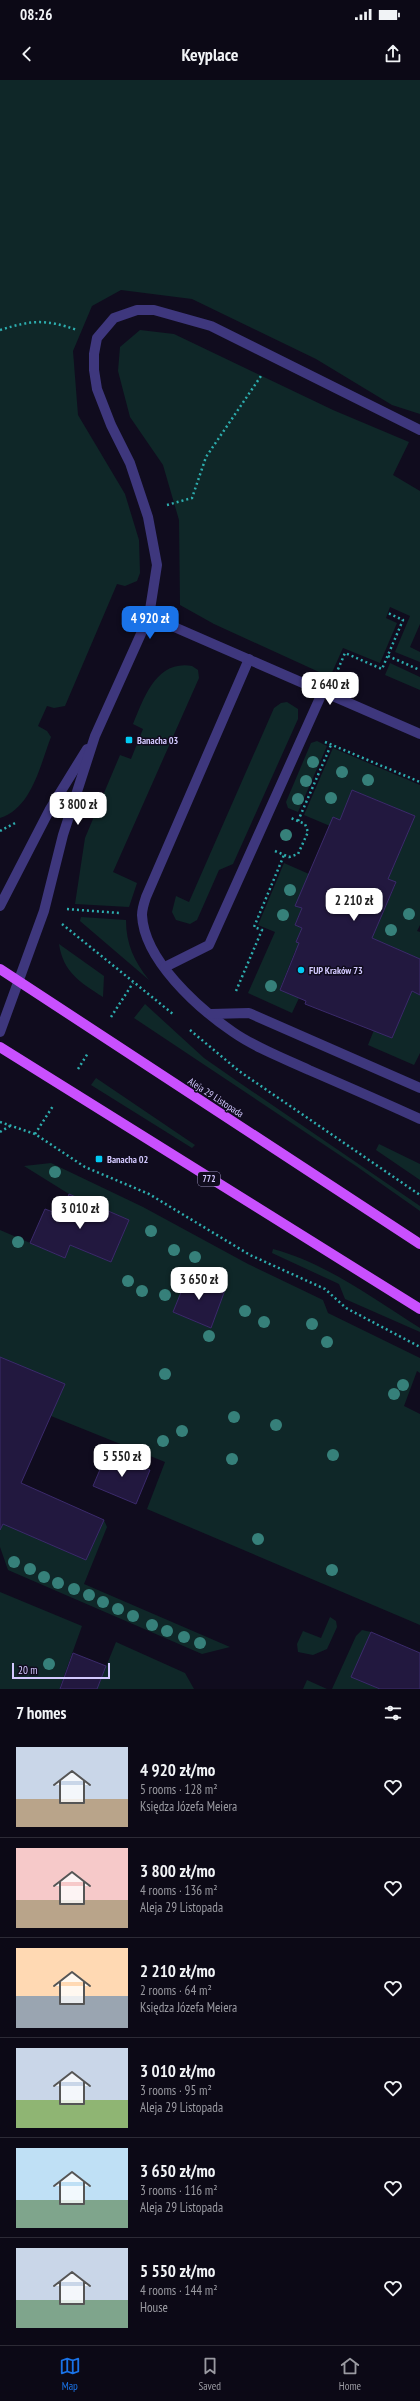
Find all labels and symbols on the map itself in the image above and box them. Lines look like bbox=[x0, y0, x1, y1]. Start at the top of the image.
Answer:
pin: 4 920 zł bbox=[109, 606, 191, 640]
pin: 2 640 zł bbox=[289, 672, 371, 706]
place label: Banacha 03 bbox=[137, 734, 179, 747]
marker: Banacha 03 bbox=[124, 735, 134, 745]
pin: 3 800 zł bbox=[37, 792, 119, 826]
pin: 2 210 zł bbox=[313, 888, 395, 922]
place label: FUP Kraków 73 bbox=[309, 964, 363, 977]
marker: FUP Kraków 73 bbox=[296, 965, 306, 975]
street label: Aleja 29 Listopada bbox=[185, 1075, 246, 1120]
place label: Banacha 02 bbox=[107, 1153, 149, 1166]
marker: Banacha 02 bbox=[94, 1154, 104, 1164]
road number: 772 bbox=[198, 1172, 220, 1186]
pin: 3 010 zł bbox=[39, 1196, 121, 1230]
pin: 3 650 zł bbox=[158, 1267, 240, 1301]
pin: 5 550 zł bbox=[81, 1444, 163, 1478]
scale bar bbox=[12, 1661, 110, 1680]

